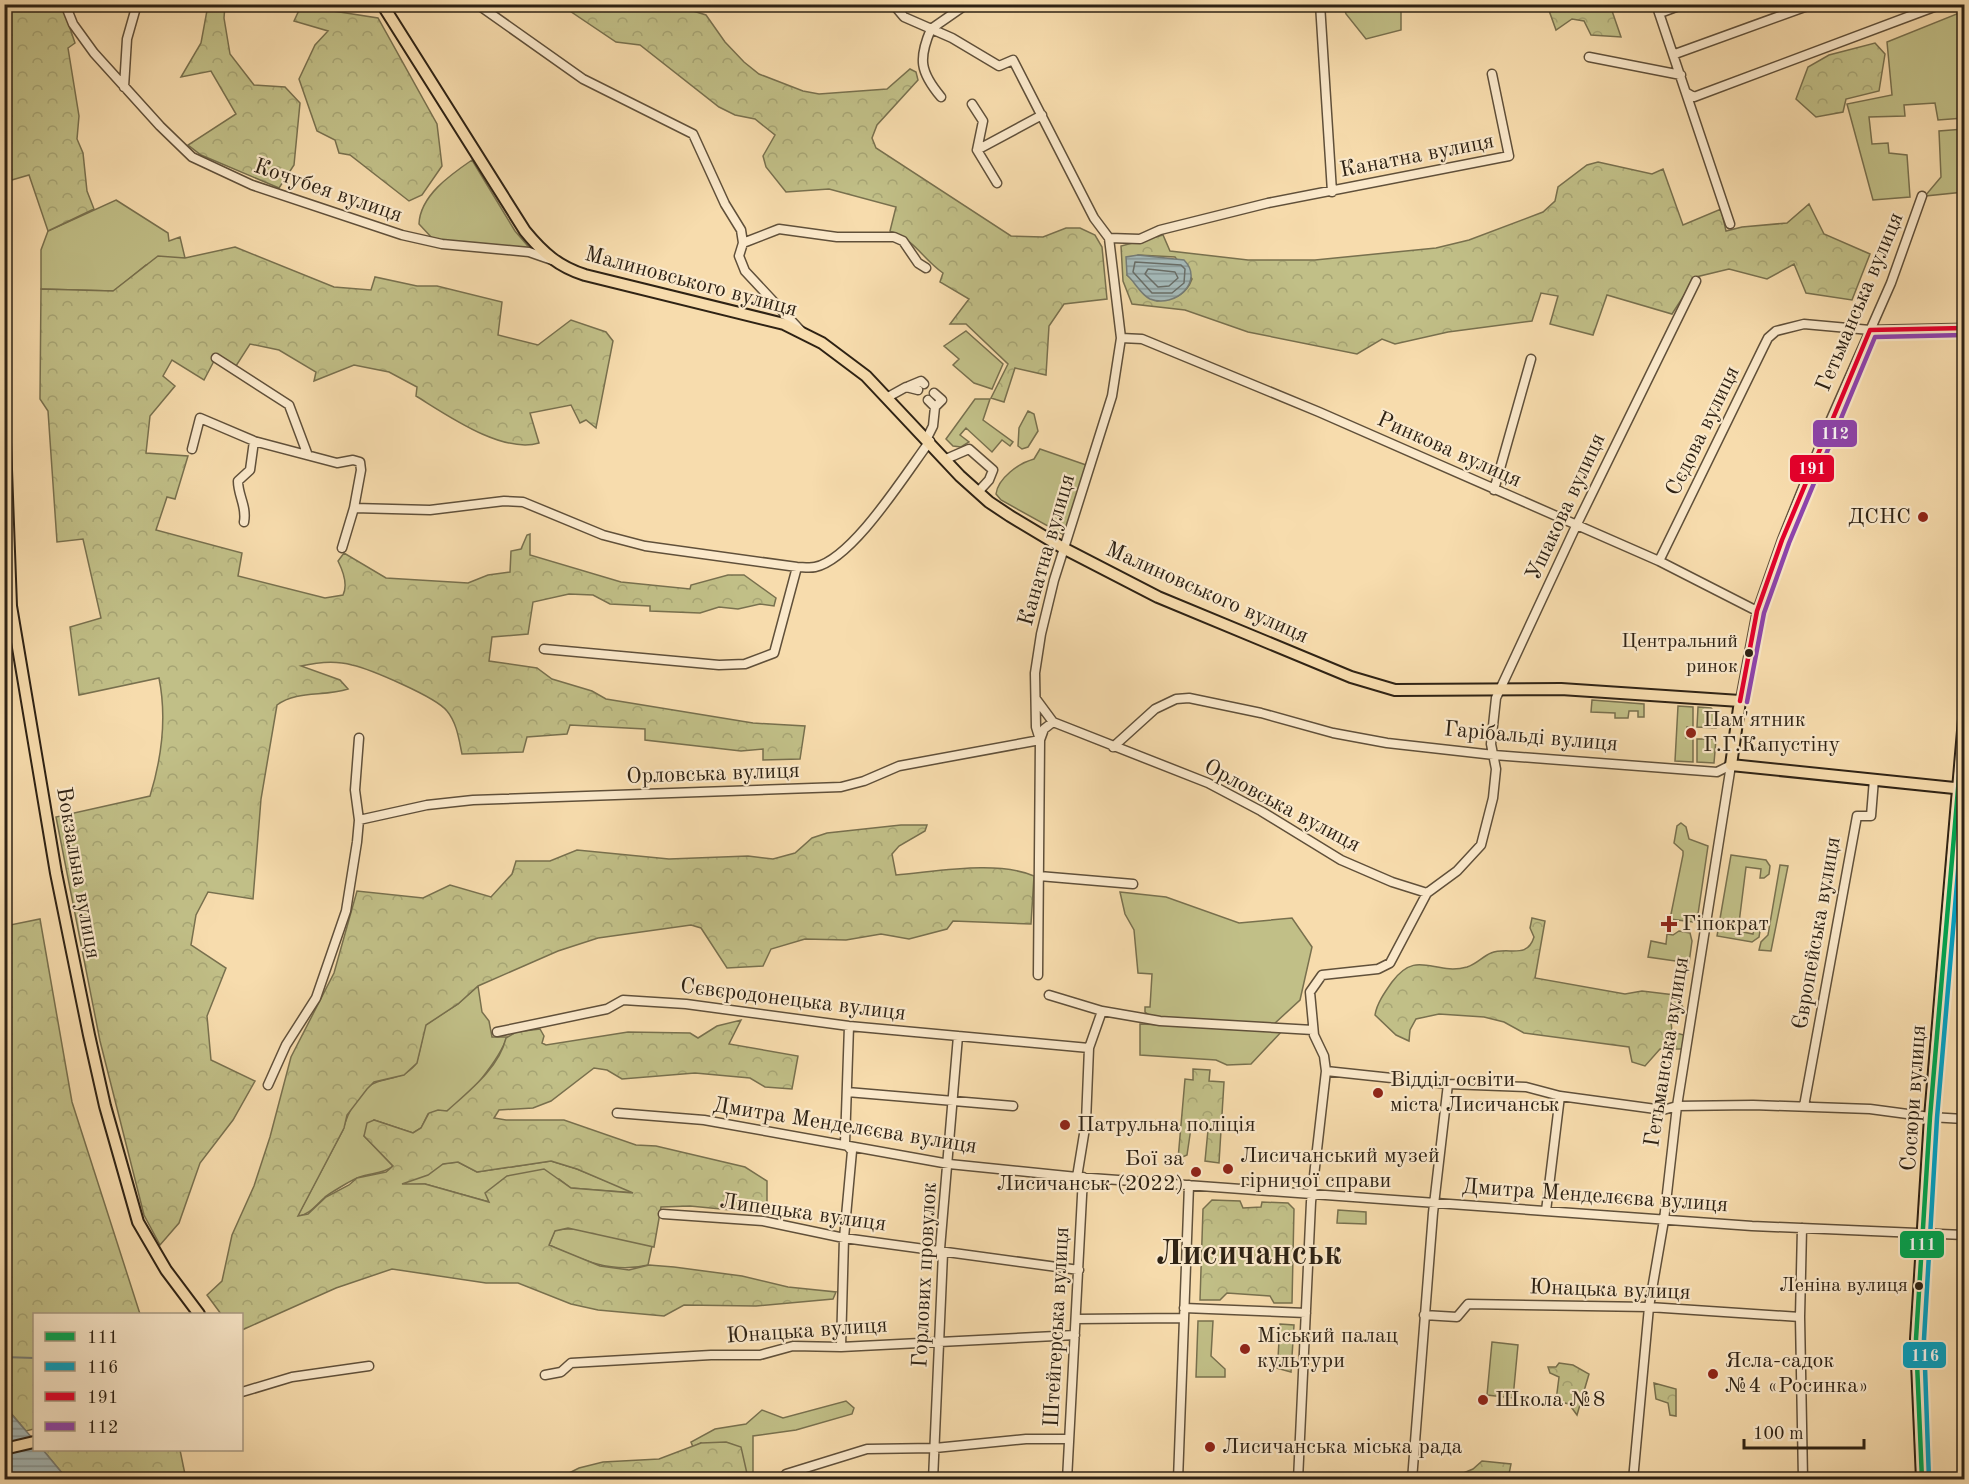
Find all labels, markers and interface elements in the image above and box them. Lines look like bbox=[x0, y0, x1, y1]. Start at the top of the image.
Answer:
street label: Канатна вулиця bbox=[1338, 130, 1496, 182]
street label: Кочубея вулиця bbox=[251, 155, 405, 227]
street label: Гетьманська вулиця bbox=[1812, 209, 1908, 395]
street label: Малиновського вулиця bbox=[582, 243, 800, 321]
street label: Сєдова вулиця bbox=[1662, 363, 1744, 499]
street label: Ринкова вулиця bbox=[1373, 408, 1525, 492]
line badge: 112 bbox=[1812, 419, 1858, 448]
text: 112 bbox=[1821, 427, 1849, 443]
street label: Ушакова вулиця bbox=[1522, 430, 1610, 584]
line badge: 191 bbox=[1789, 454, 1835, 483]
text: 191 bbox=[1798, 462, 1826, 478]
street label: Канатна вулиця bbox=[1015, 472, 1079, 628]
place label: ДСНС bbox=[1848, 506, 1911, 528]
marker: ДСНС bbox=[1916, 510, 1930, 524]
street label: Малиновського вулиця bbox=[1102, 538, 1312, 648]
place label: Центральний ринок bbox=[1621, 632, 1738, 677]
marker: Центральний ринок bbox=[1743, 647, 1755, 659]
place label: Пам'ятник Г.Г.Капустіну bbox=[1703, 709, 1840, 756]
street label: Гарібальді вулиця bbox=[1443, 718, 1619, 756]
marker: Пам'ятник Г.Г.Капустіну bbox=[1684, 726, 1698, 740]
street label: Орловська вулиця bbox=[1200, 756, 1364, 856]
street label: Орловська вулиця bbox=[626, 760, 800, 788]
street label: Вокзальна вулиця bbox=[52, 785, 104, 961]
street label: Європейська вулиця bbox=[1789, 835, 1845, 1031]
place label: Гіпократ bbox=[1682, 913, 1769, 935]
marker: Гіпократ bbox=[1660, 915, 1678, 933]
street label: Гетьманська вулиця bbox=[1641, 955, 1693, 1149]
street label: Сєвєродонецька вулиця bbox=[679, 975, 907, 1025]
street label: Сосюри вулиця bbox=[1898, 1024, 1930, 1172]
place label: Відділ освіти міста Лисичанськ bbox=[1390, 1069, 1560, 1116]
marker: Відділ освіти міста Лисичанськ bbox=[1371, 1086, 1385, 1100]
street label: Дмитра Менделєєва вулиця bbox=[711, 1094, 979, 1158]
place label: Патрульна поліція bbox=[1077, 1114, 1256, 1136]
marker: Патрульна поліція bbox=[1058, 1118, 1072, 1132]
place label: Лисичанський музей гірничої справи bbox=[1240, 1145, 1440, 1192]
place label: Бої за Лисичанськ (2022) bbox=[996, 1148, 1184, 1195]
marker: Лисичанський музей гірничої справи bbox=[1221, 1162, 1235, 1176]
marker: Бої за Лисичанськ (2022) bbox=[1189, 1165, 1203, 1179]
street label: Дмитра Менделєєва вулиця bbox=[1461, 1176, 1729, 1216]
street label: Горлових провулок bbox=[909, 1182, 941, 1368]
street label: Липецька вулиця bbox=[718, 1190, 888, 1236]
street label: Штейгерська вулиця bbox=[1041, 1226, 1073, 1428]
line badge: 111 bbox=[1899, 1230, 1945, 1259]
district label: Лисичанськ bbox=[1156, 1238, 1342, 1272]
text: 111 bbox=[1908, 1238, 1936, 1254]
street label: Юнацька вулиця bbox=[1529, 1276, 1691, 1304]
place label: Леніна вулиця bbox=[1779, 1276, 1908, 1296]
marker: Леніна вулиця bbox=[1913, 1280, 1925, 1292]
legend bbox=[33, 1313, 243, 1451]
street label: Юнацька вулиця bbox=[726, 1314, 888, 1348]
place label: Міський палац культури bbox=[1257, 1325, 1398, 1372]
text: 111 bbox=[87, 1329, 118, 1347]
line badge: 116 bbox=[1902, 1341, 1947, 1369]
marker: Міський палац культури bbox=[1238, 1342, 1252, 1356]
text: 116 bbox=[1911, 1349, 1939, 1365]
place label: Ясла-садок №4 «Росинка» bbox=[1725, 1350, 1869, 1397]
text: 116 bbox=[87, 1359, 118, 1377]
marker: Ясла-садок №4 «Росинка» bbox=[1706, 1367, 1720, 1381]
text: 191 bbox=[87, 1389, 118, 1407]
place label: Школа №8 bbox=[1495, 1389, 1606, 1411]
marker: Школа №8 bbox=[1476, 1393, 1490, 1407]
scale bar bbox=[1744, 1412, 1864, 1450]
text: 112 bbox=[87, 1419, 118, 1437]
text: 100 m bbox=[1753, 1425, 1804, 1443]
place label: Лисичанська міська рада bbox=[1222, 1436, 1463, 1458]
marker: Лисичанська міська рада bbox=[1203, 1440, 1217, 1454]

